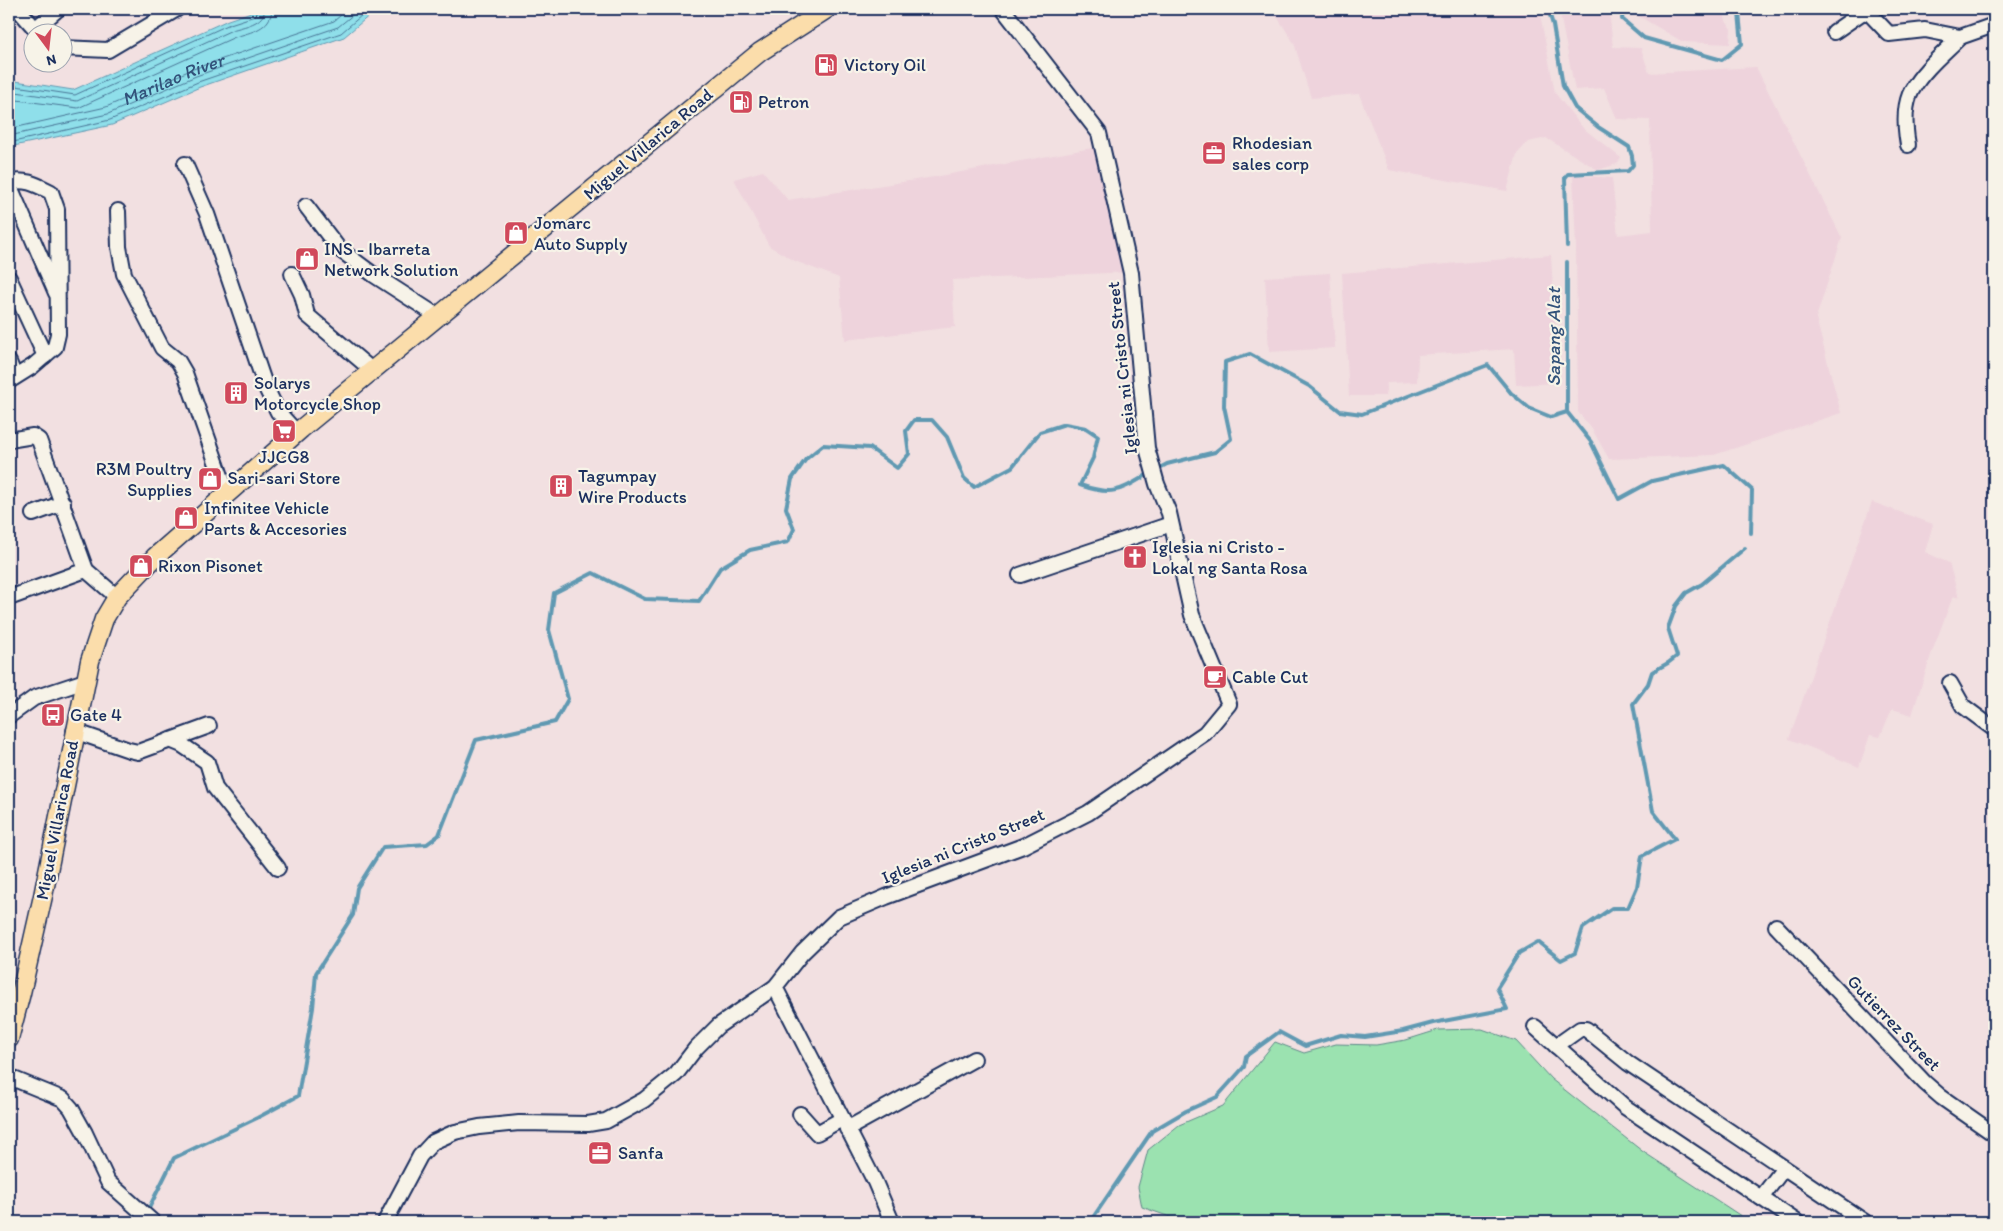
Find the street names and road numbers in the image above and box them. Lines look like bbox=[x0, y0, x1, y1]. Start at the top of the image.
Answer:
street label: Miguel Villarica Road bbox=[579, 83, 717, 205]
street label: Iglesia ni Cristo Street bbox=[1102, 280, 1142, 455]
street label: Miguel Villarica Road bbox=[31, 738, 83, 902]
street label: Iglesia ni Cristo Street bbox=[878, 803, 1048, 889]
street label: Gutierrez Street bbox=[1843, 970, 1946, 1076]

